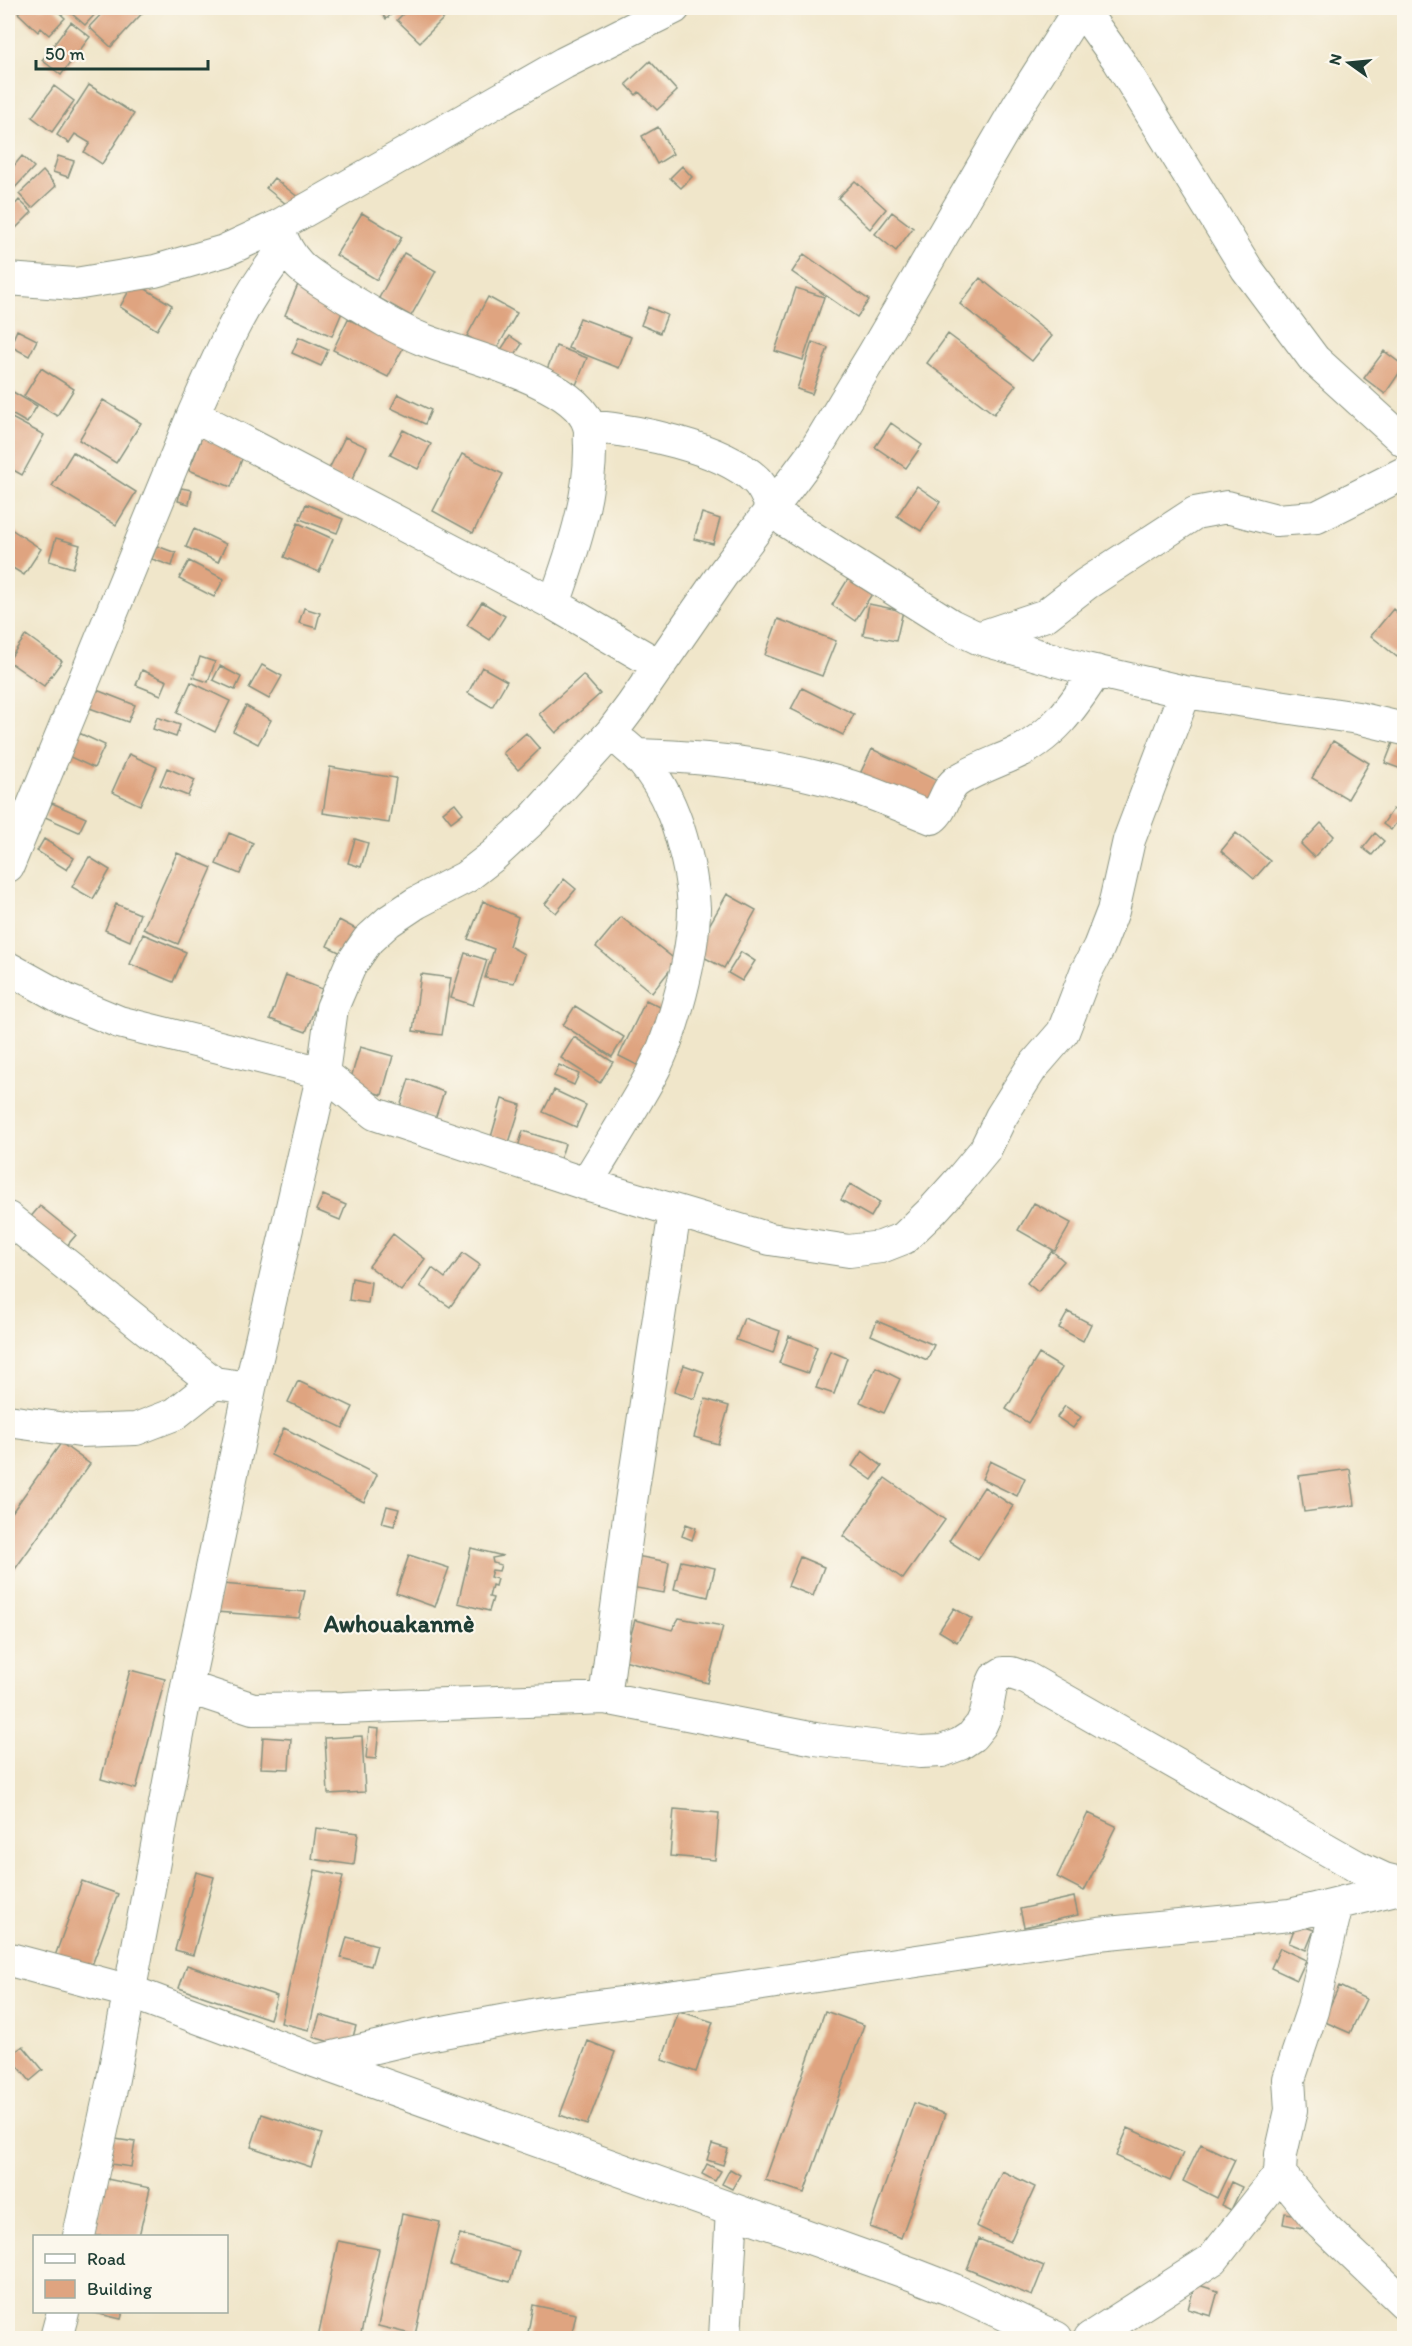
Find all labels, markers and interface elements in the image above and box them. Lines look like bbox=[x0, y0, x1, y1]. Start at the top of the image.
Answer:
scale bar bbox=[36, 33, 208, 71]
north arrow bbox=[1319, 33, 1379, 93]
text: 50 m bbox=[45, 43, 85, 65]
text: N bbox=[1324, 52, 1346, 67]
district label: Awhouakanmè bbox=[323, 1609, 474, 1638]
legend bbox=[33, 2235, 228, 2313]
text: Road bbox=[87, 2248, 126, 2270]
text: Building bbox=[87, 2278, 153, 2300]

